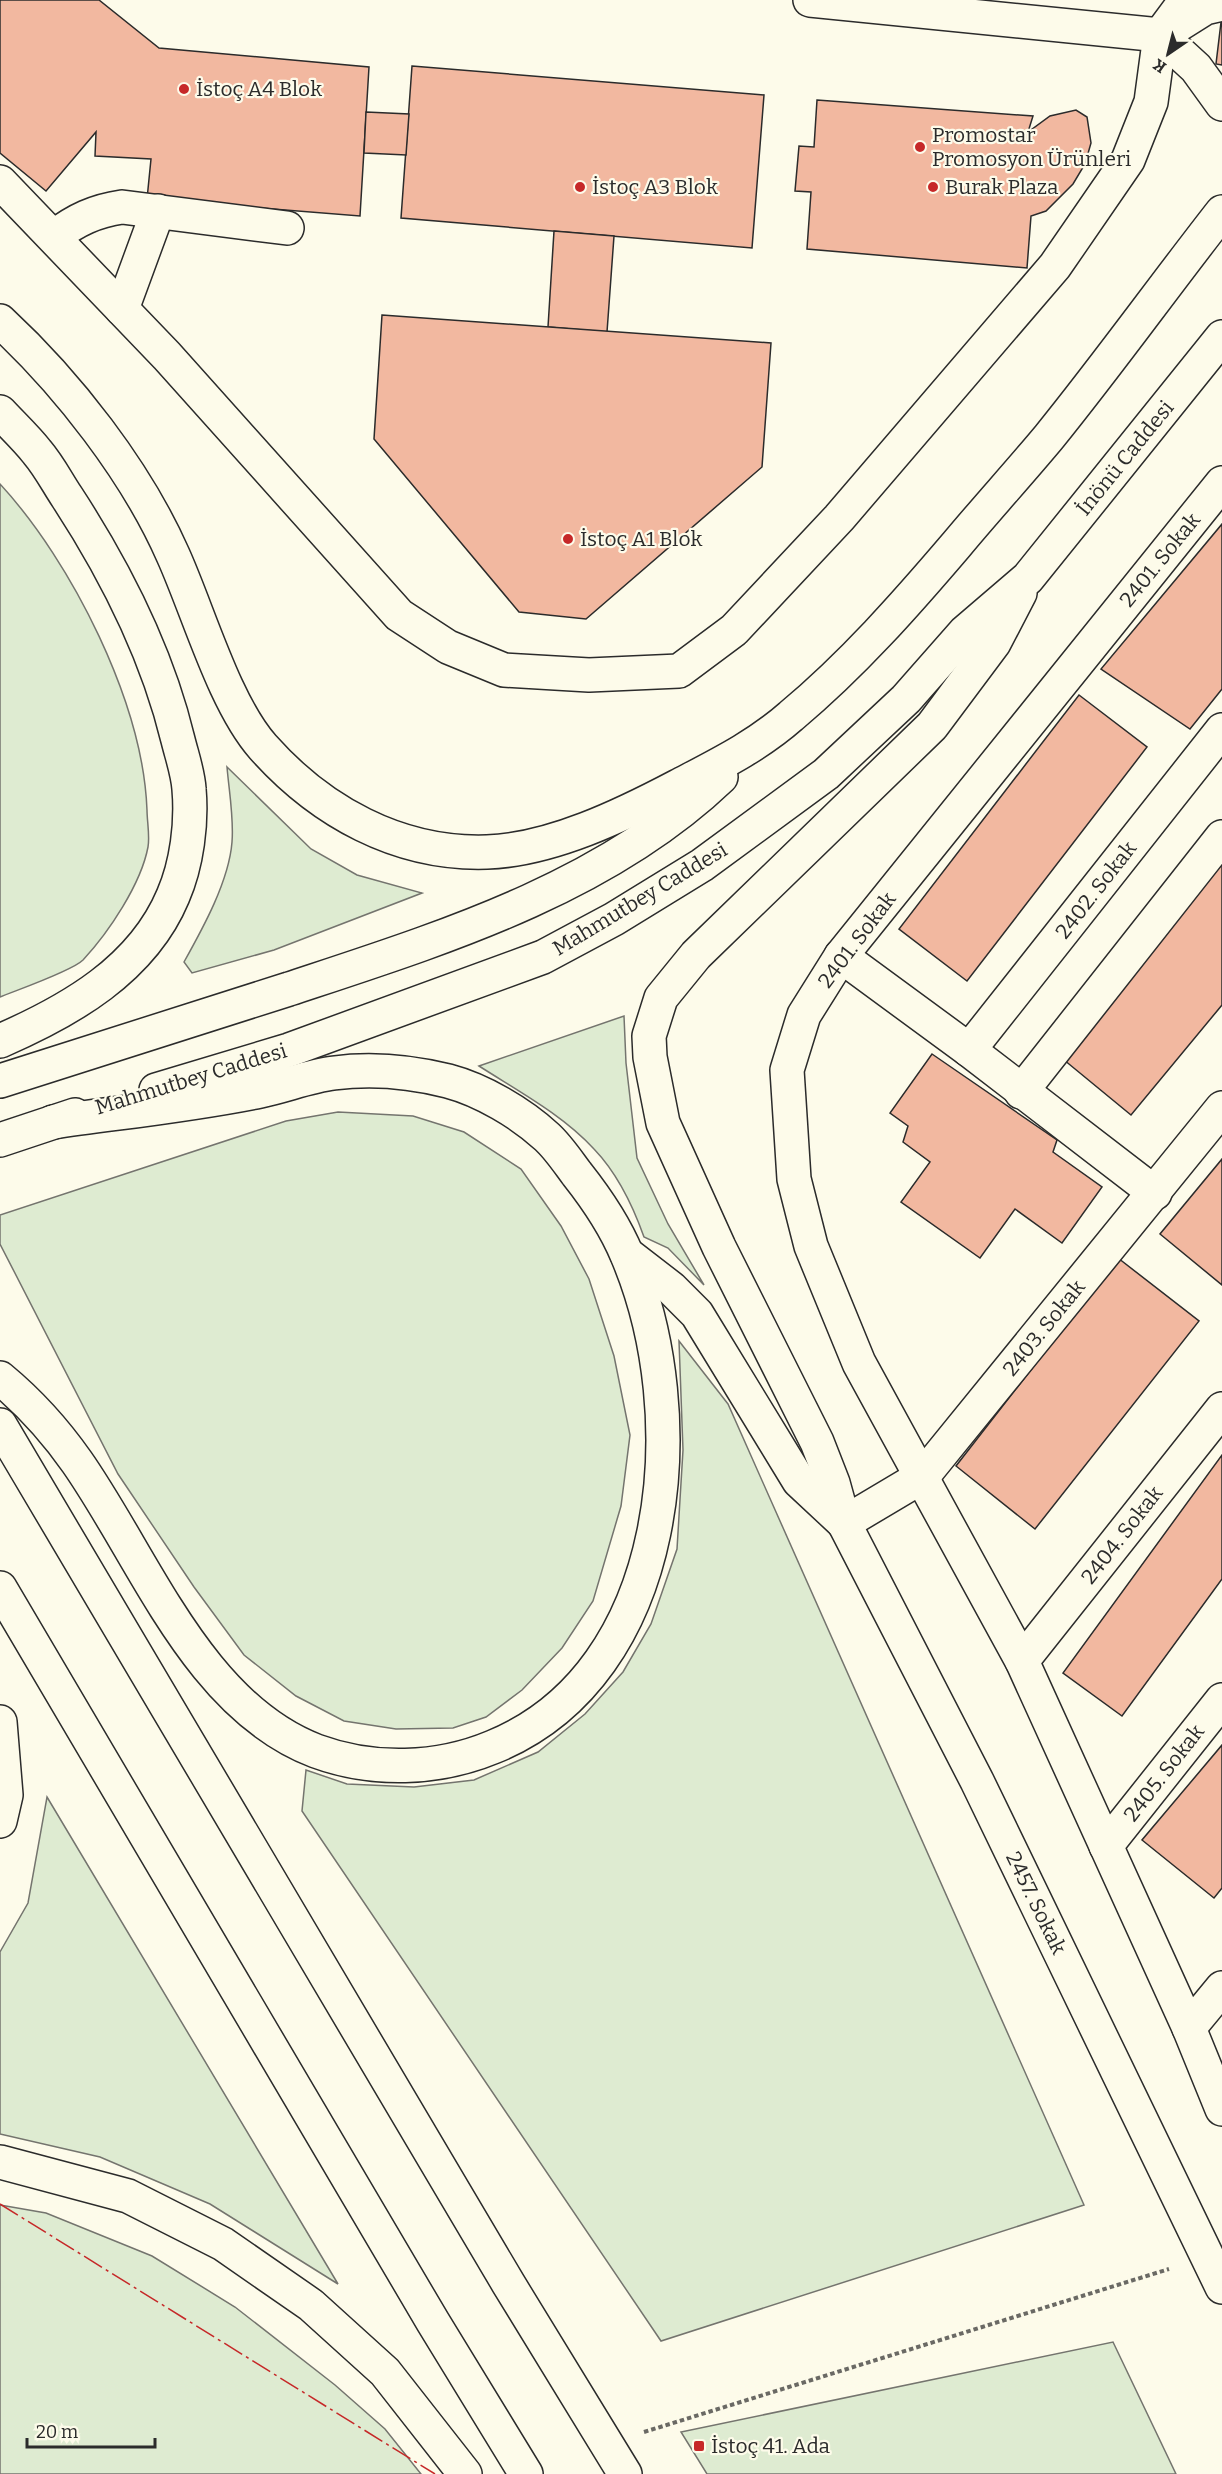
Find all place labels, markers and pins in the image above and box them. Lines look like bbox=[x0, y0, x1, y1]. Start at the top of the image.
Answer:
place label: İstoç A4 Blok bbox=[196, 76, 322, 102]
marker: İstoç A4 Blok bbox=[177, 82, 191, 96]
place label: Promostar Promosyon Ürünleri bbox=[932, 122, 1131, 172]
marker: Promostar Promosyon Ürünleri bbox=[913, 140, 927, 154]
place label: İstoç A3 Blok bbox=[592, 174, 718, 200]
place label: Burak Plaza bbox=[945, 174, 1059, 200]
marker: İstoç A3 Blok bbox=[573, 180, 587, 194]
marker: Burak Plaza bbox=[926, 180, 940, 194]
place label: İstoç A1 Blok bbox=[580, 526, 702, 552]
marker: İstoç A1 Blok bbox=[561, 532, 575, 546]
place label: İstoç 41. Ada bbox=[711, 2433, 831, 2459]
marker: İstoç 41. Ada bbox=[692, 2439, 706, 2453]

